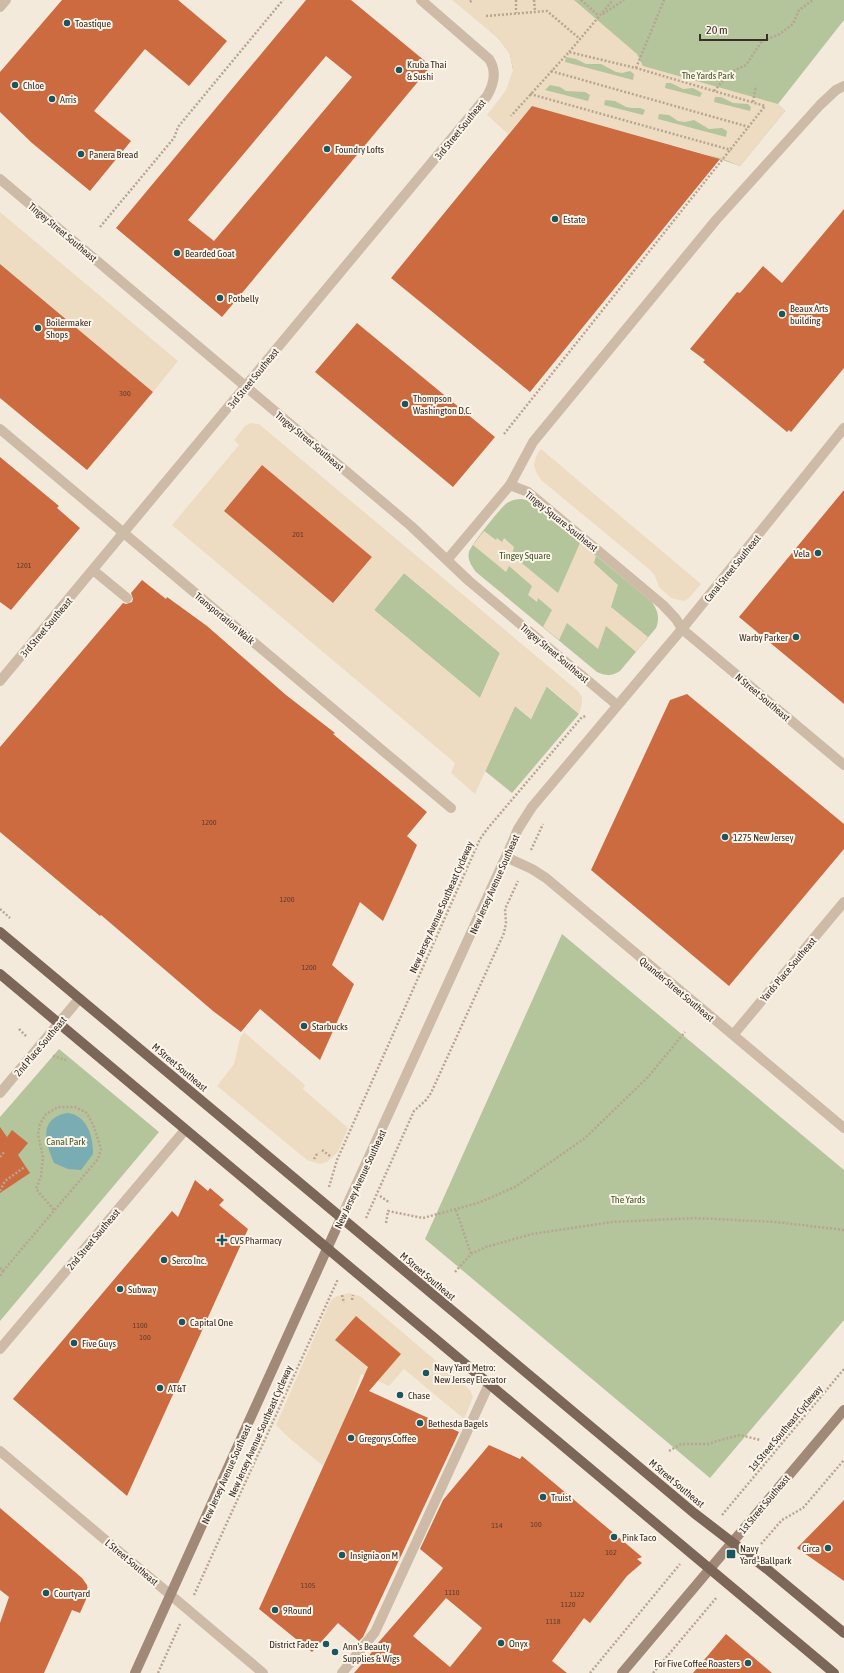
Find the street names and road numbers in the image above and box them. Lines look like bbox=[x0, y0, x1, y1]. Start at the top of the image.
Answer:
street label: 3rd Street Southeast bbox=[433, 97, 488, 162]
street label: Tingey Street Southeast bbox=[26, 201, 99, 264]
street label: 3rd Street Southeast bbox=[226, 346, 281, 411]
street label: Tingey Street Southeast bbox=[273, 410, 346, 473]
street label: Tingey Square Southeast bbox=[523, 488, 601, 554]
street label: Canal Street Southeast bbox=[702, 532, 763, 604]
street label: Transportation Walk bbox=[193, 590, 257, 647]
street label: 3rd Street Southeast bbox=[18, 595, 74, 659]
street label: Tingey Street Southeast bbox=[518, 622, 591, 685]
street label: N Street Southeast bbox=[733, 671, 792, 723]
street label: New Jersey Avenue Southeast bbox=[467, 833, 521, 936]
street label: New Jersey Avenue Southeast Cycleway bbox=[407, 840, 476, 975]
street label: Yards Place Southeast bbox=[758, 935, 818, 1003]
street label: Quander Street Southeast bbox=[637, 955, 716, 1024]
street label: 2nd Place Southeast bbox=[12, 1014, 69, 1078]
street label: M Street Southeast bbox=[150, 1041, 210, 1094]
street label: New Jersey Avenue Southeast bbox=[333, 1128, 388, 1230]
street label: 2nd Street Southeast bbox=[65, 1207, 122, 1272]
street label: M Street Southeast bbox=[398, 1250, 458, 1303]
street label: New Jersey Avenue Southeast Cycleway bbox=[225, 1363, 295, 1499]
street label: 1st Street Southeast Cycleway bbox=[746, 1383, 824, 1473]
street label: New Jersey Avenue Southeast bbox=[199, 1422, 253, 1526]
street label: M Street Southeast bbox=[647, 1457, 707, 1510]
street label: 1st Street Southeast bbox=[737, 1473, 792, 1536]
street label: L Street Southeast bbox=[103, 1537, 160, 1588]

